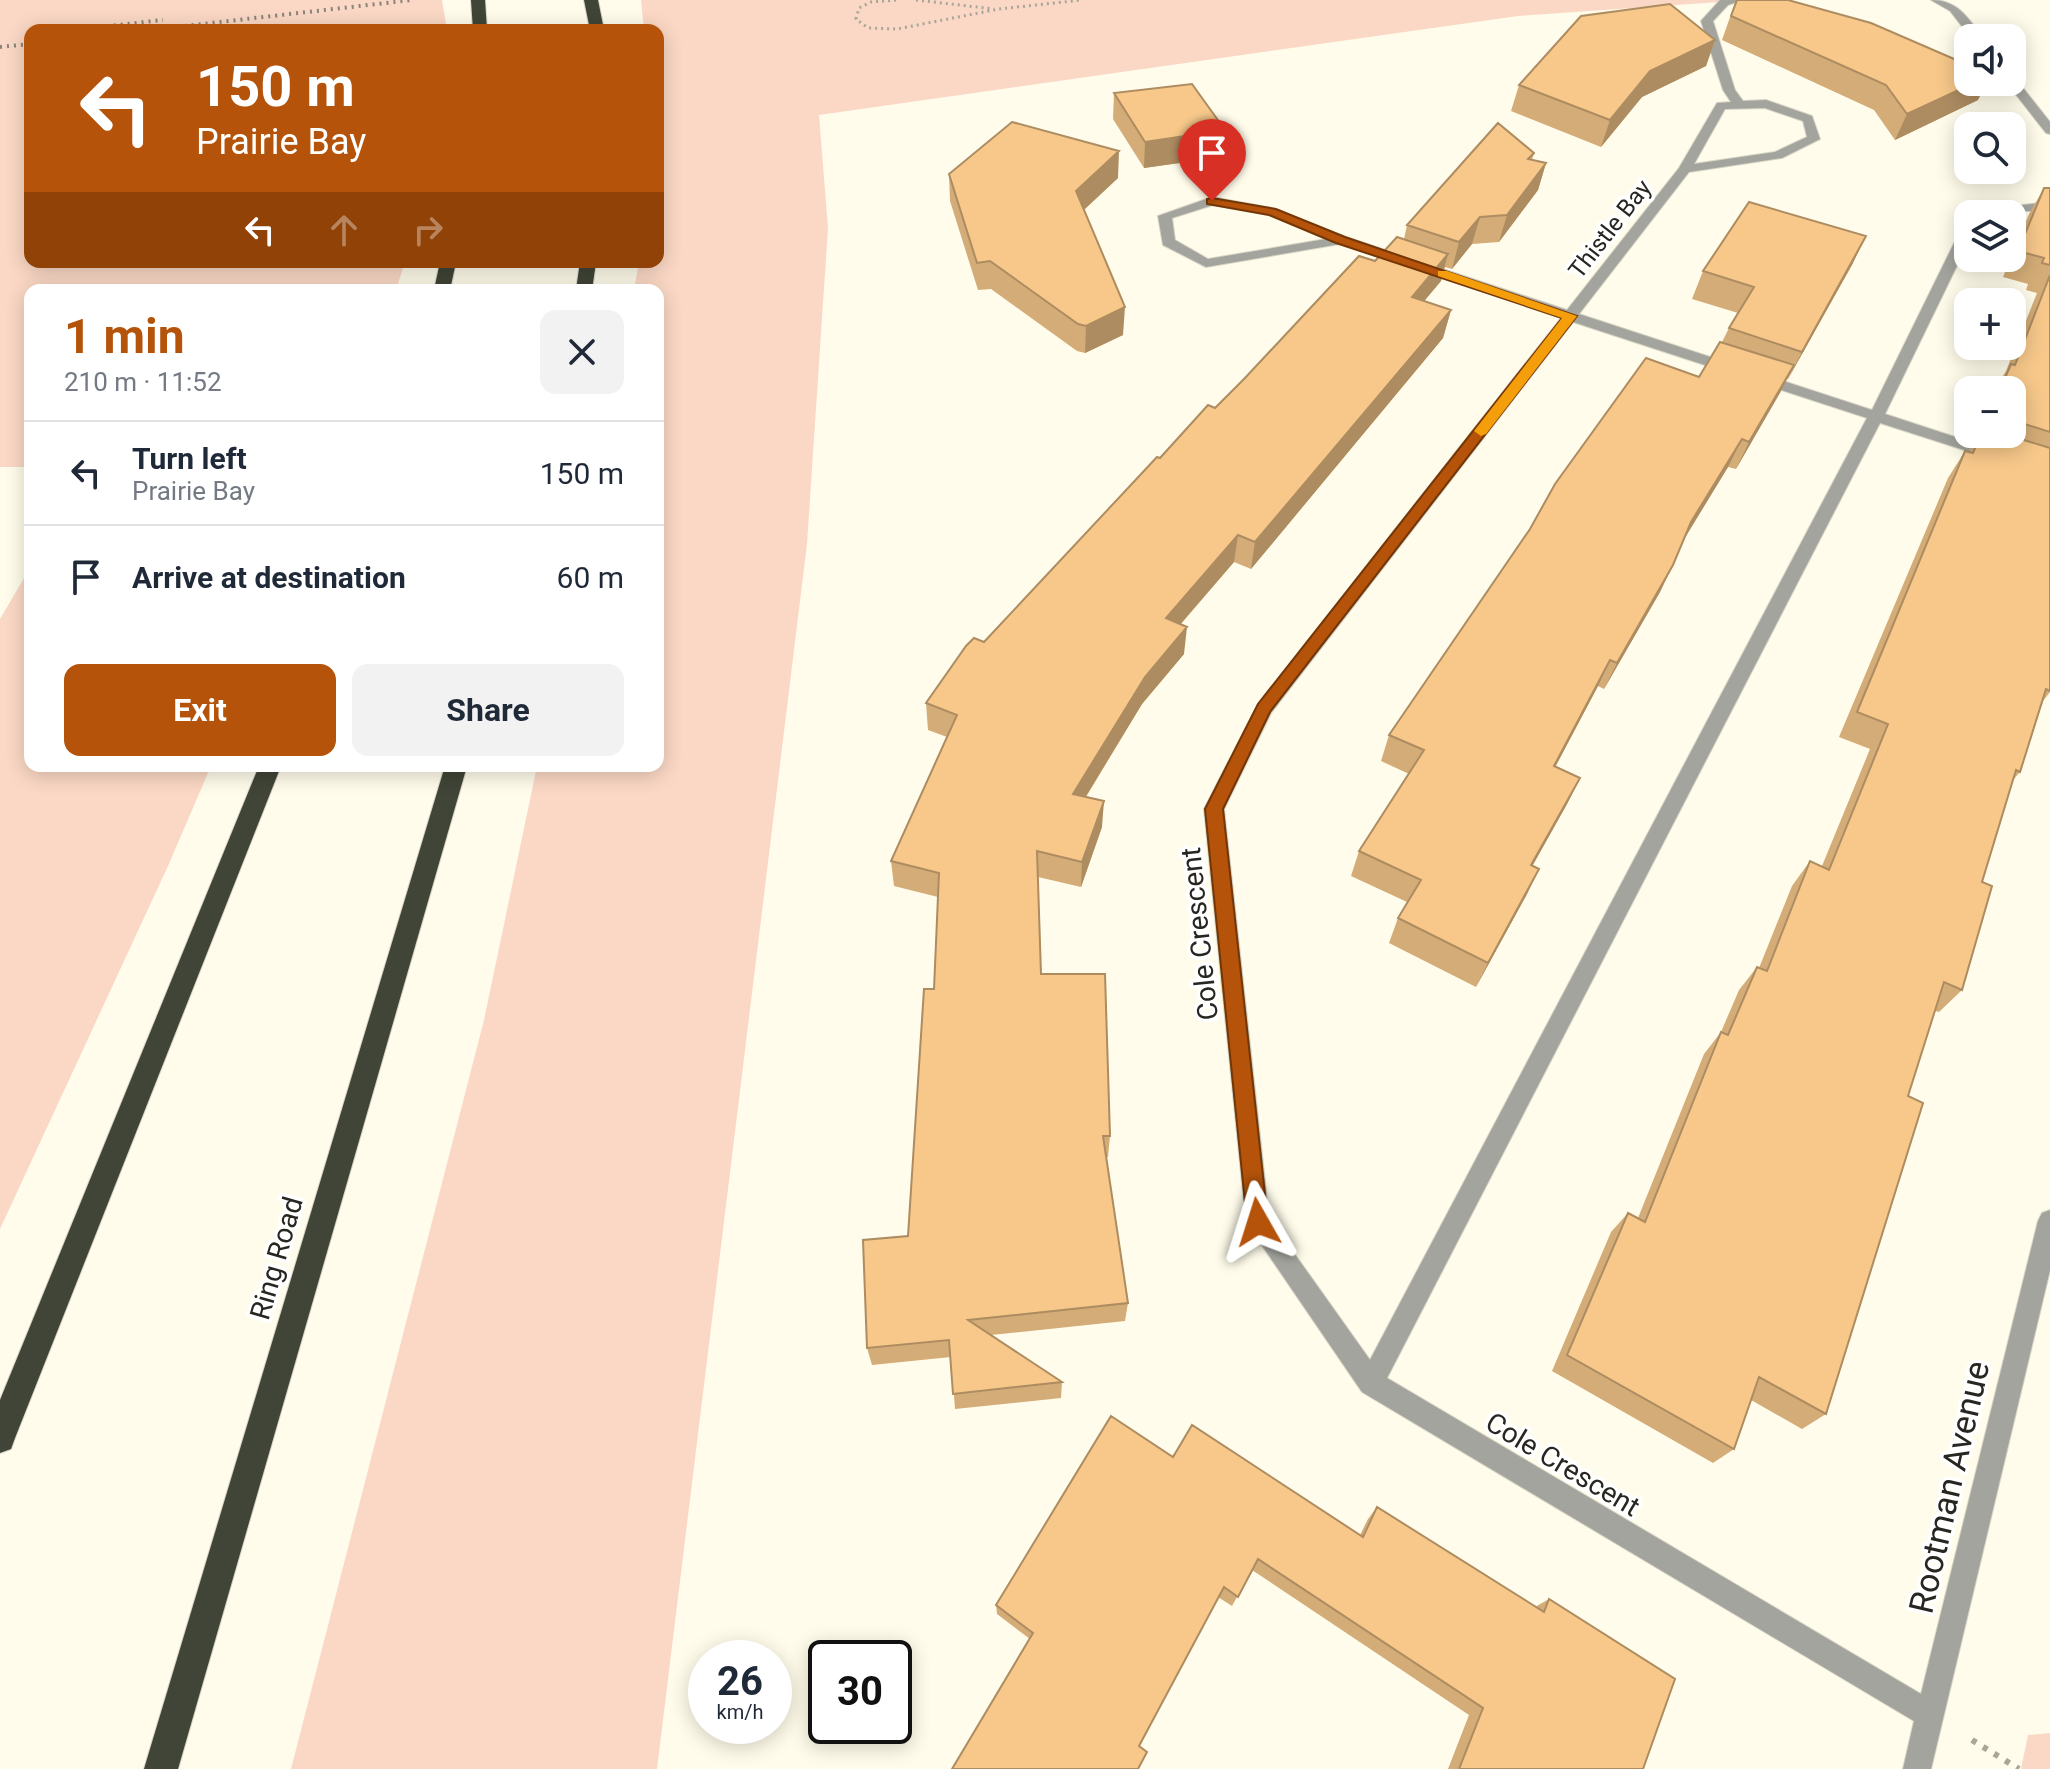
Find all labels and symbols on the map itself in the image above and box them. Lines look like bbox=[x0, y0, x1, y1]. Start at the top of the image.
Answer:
pin bbox=[1178, 119, 1246, 201]
street label: Thistle Bay bbox=[1563, 174, 1658, 284]
street label: Cole Crescent bbox=[1174, 846, 1225, 1022]
position arrow bbox=[1216, 1180, 1300, 1264]
street label: Ring Road bbox=[243, 1193, 310, 1323]
street label: Rootman Avenue bbox=[1901, 1357, 1997, 1617]
street label: Cole Crescent bbox=[1480, 1406, 1646, 1523]
speed limit sign: 30 bbox=[808, 1640, 912, 1744]

